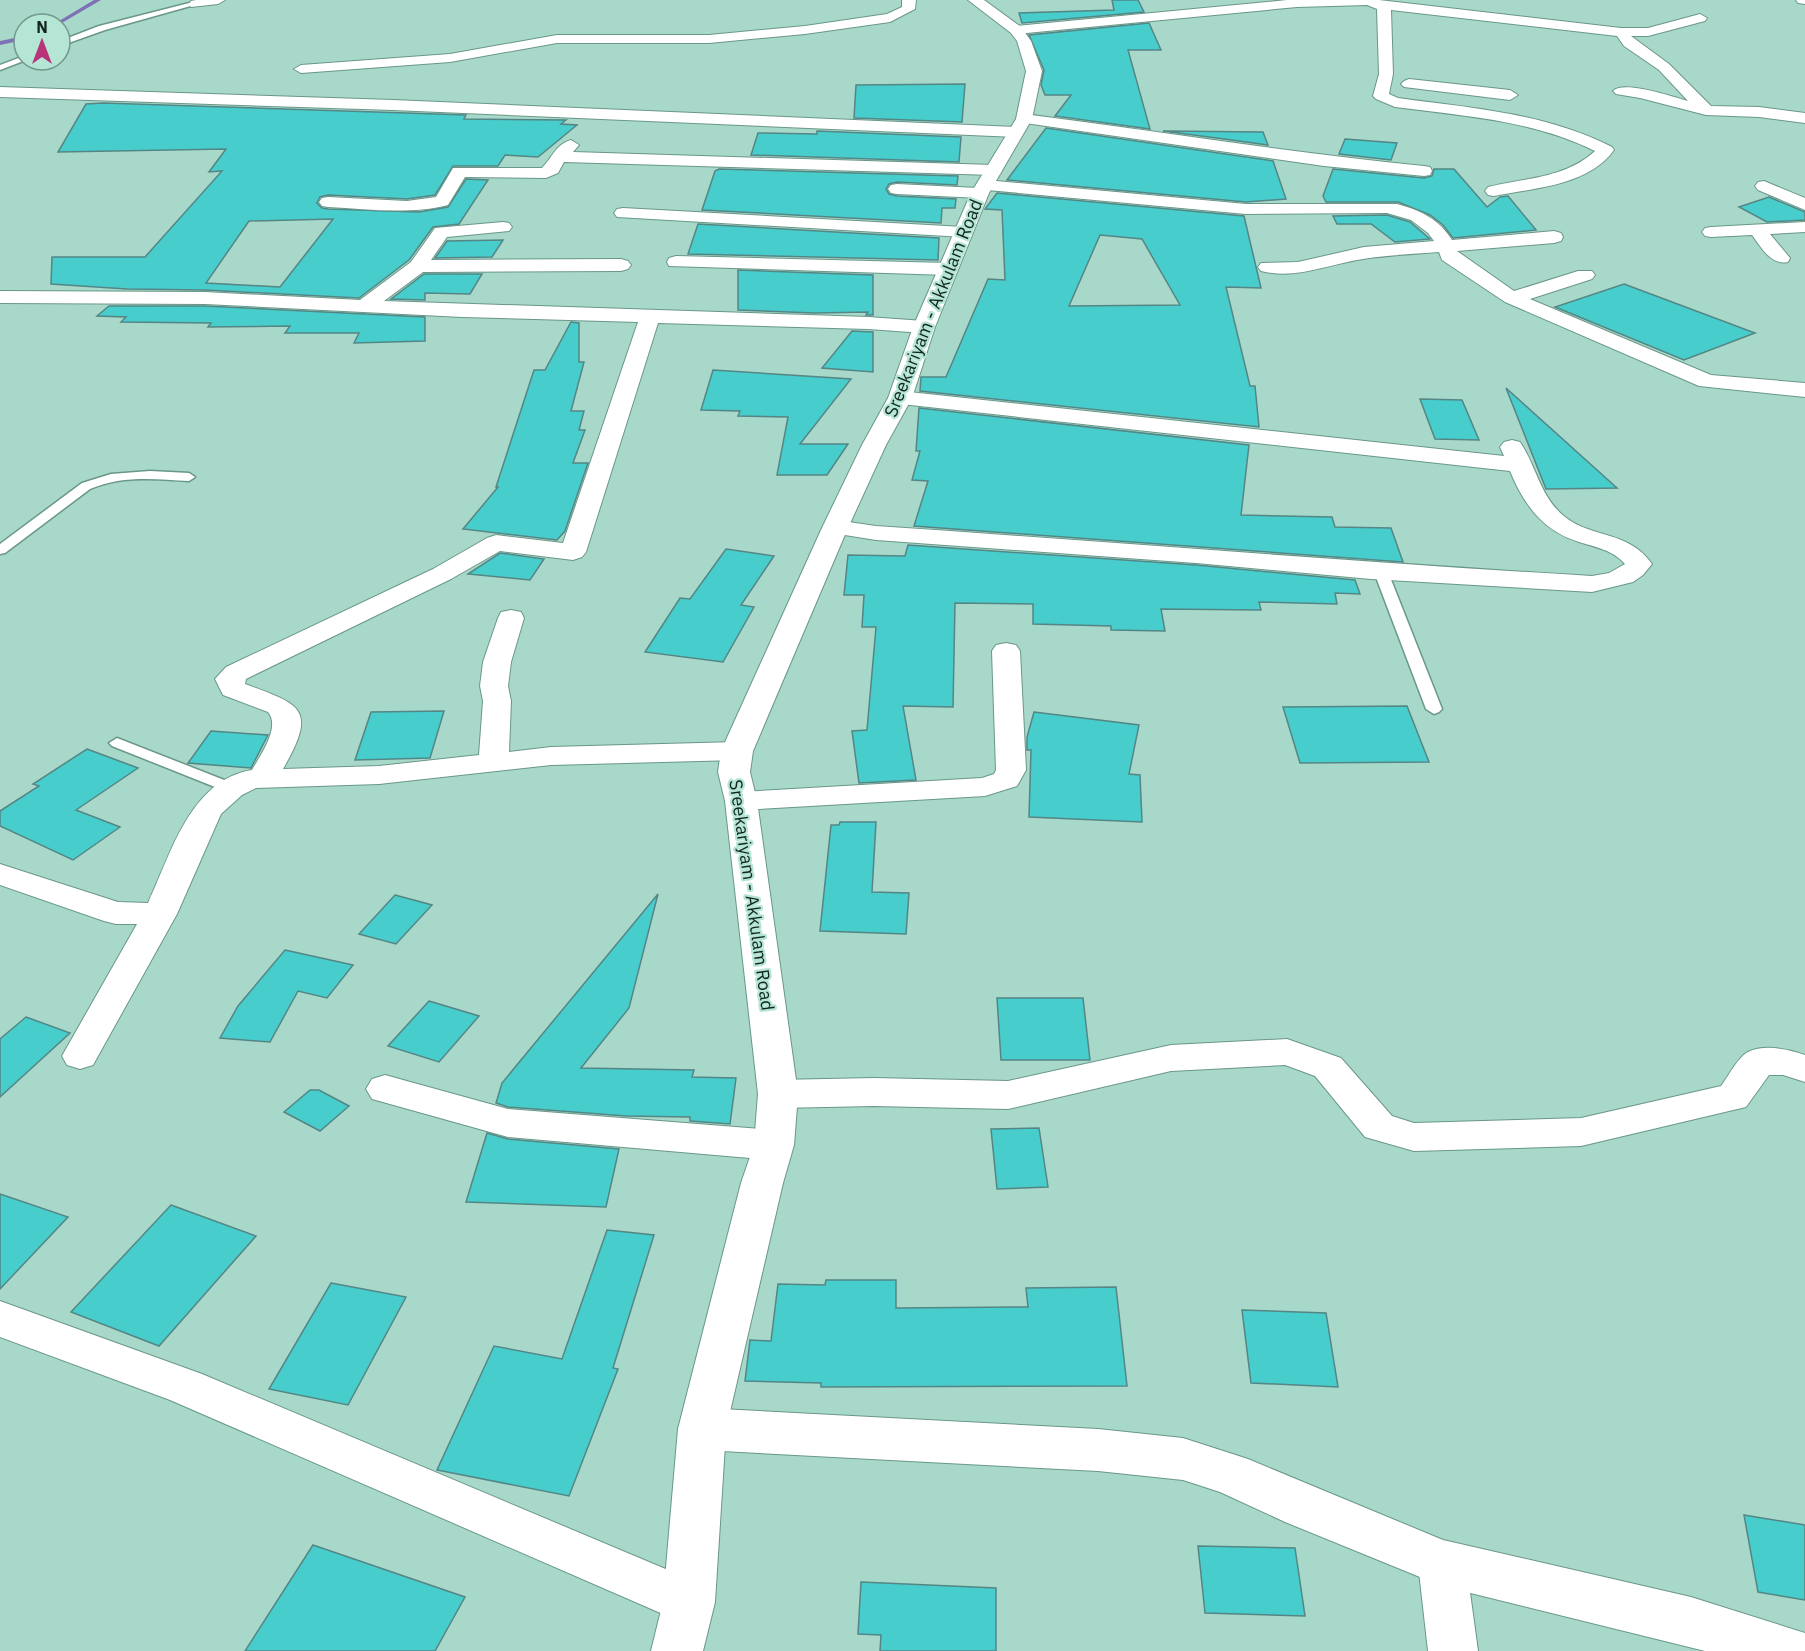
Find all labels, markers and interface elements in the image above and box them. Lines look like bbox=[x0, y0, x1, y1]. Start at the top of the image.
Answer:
north arrow bbox=[12, 12, 72, 72]
text: N bbox=[36, 17, 48, 37]
street label: Sreekariyam - Akkulam Road bbox=[879, 196, 987, 420]
street label: Sreekariyam - Akkulam Road bbox=[724, 778, 780, 1012]

